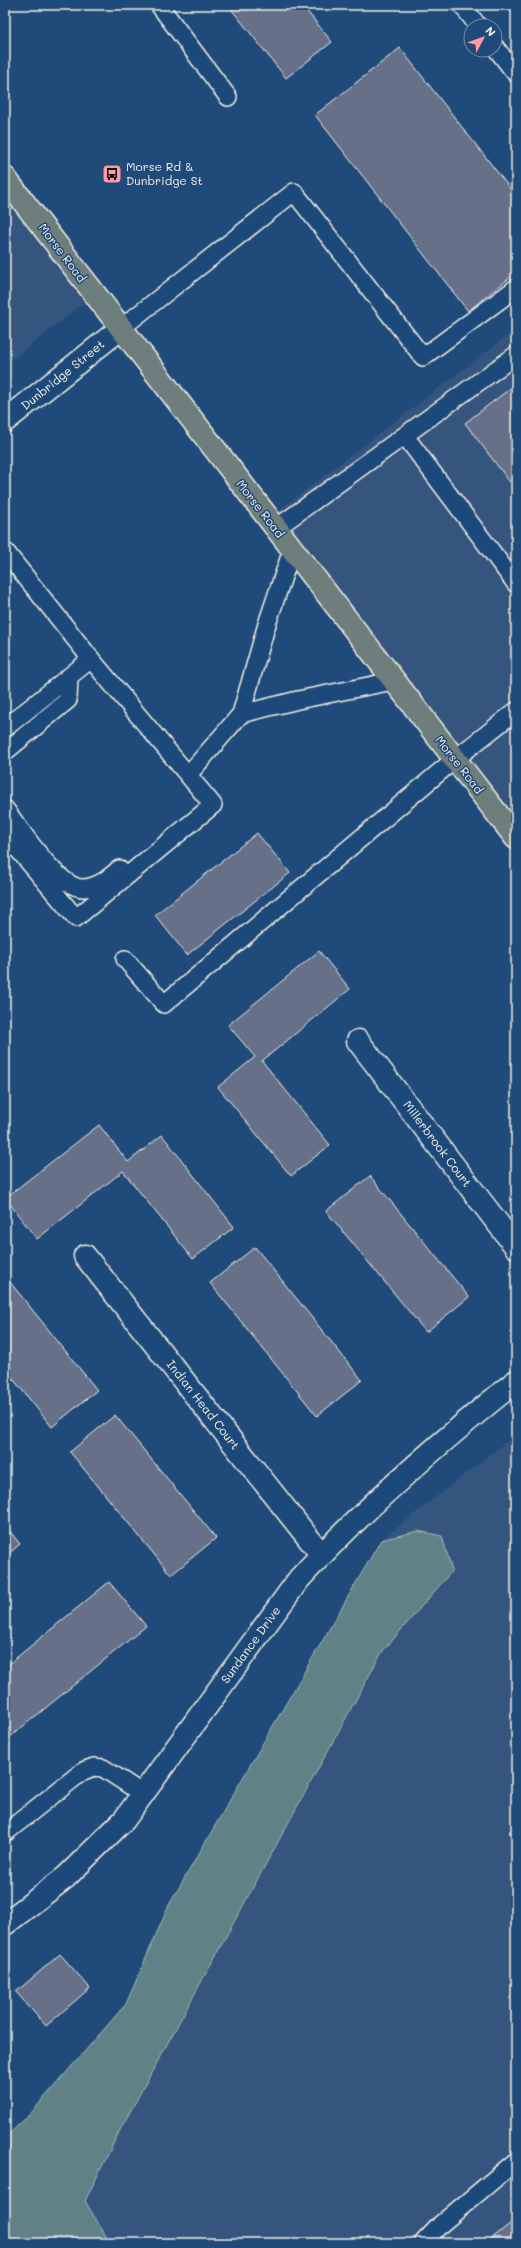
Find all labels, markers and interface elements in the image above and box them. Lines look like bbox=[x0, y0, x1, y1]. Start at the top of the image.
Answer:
north arrow bbox=[463, 18, 503, 58]
text: N bbox=[483, 23, 499, 39]
place label: Morse Rd & Dunbridge St bbox=[126, 158, 203, 188]
bus stop icon: Morse Rd & Dunbridge St bbox=[101, 163, 123, 185]
street label: Morse Road bbox=[35, 220, 90, 285]
street label: Dunbridge Street bbox=[17, 336, 107, 413]
street label: Morse Road bbox=[233, 476, 289, 541]
street label: Morse Road bbox=[432, 732, 488, 797]
street label: Millerbrook Court bbox=[400, 1097, 476, 1190]
street label: Indian Head Court bbox=[164, 1356, 244, 1452]
street label: Sundance Drive bbox=[217, 1603, 284, 1686]

